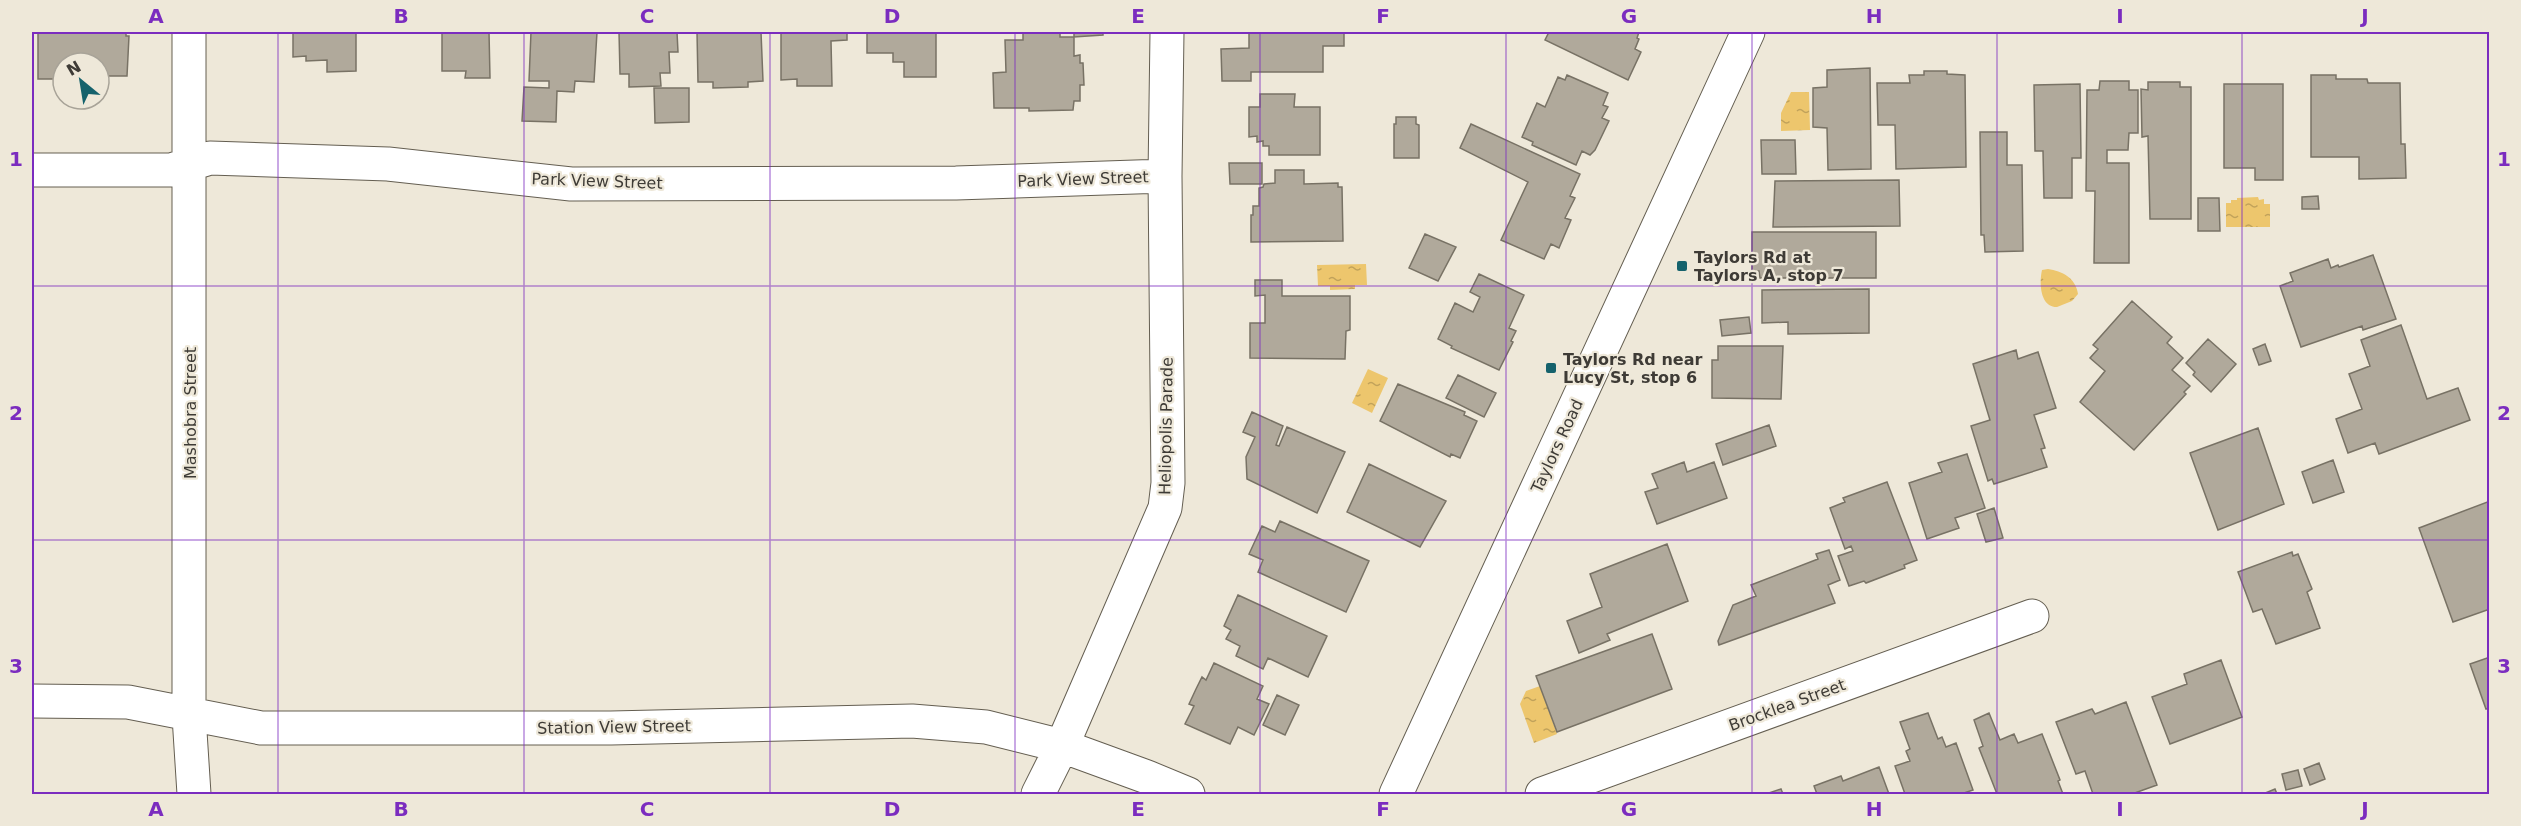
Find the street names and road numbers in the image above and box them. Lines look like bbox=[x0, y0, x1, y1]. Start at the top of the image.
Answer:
street label: Park View Street bbox=[1017, 167, 1149, 191]
street label: Park View Street bbox=[531, 169, 663, 193]
street label: Mashobra Street bbox=[181, 347, 200, 479]
street label: Heliopolis Parade bbox=[1155, 357, 1177, 495]
street label: Taylors Road bbox=[1527, 396, 1587, 497]
street label: Brocklea Street bbox=[1726, 675, 1848, 735]
street label: Station View Street bbox=[537, 716, 691, 738]

